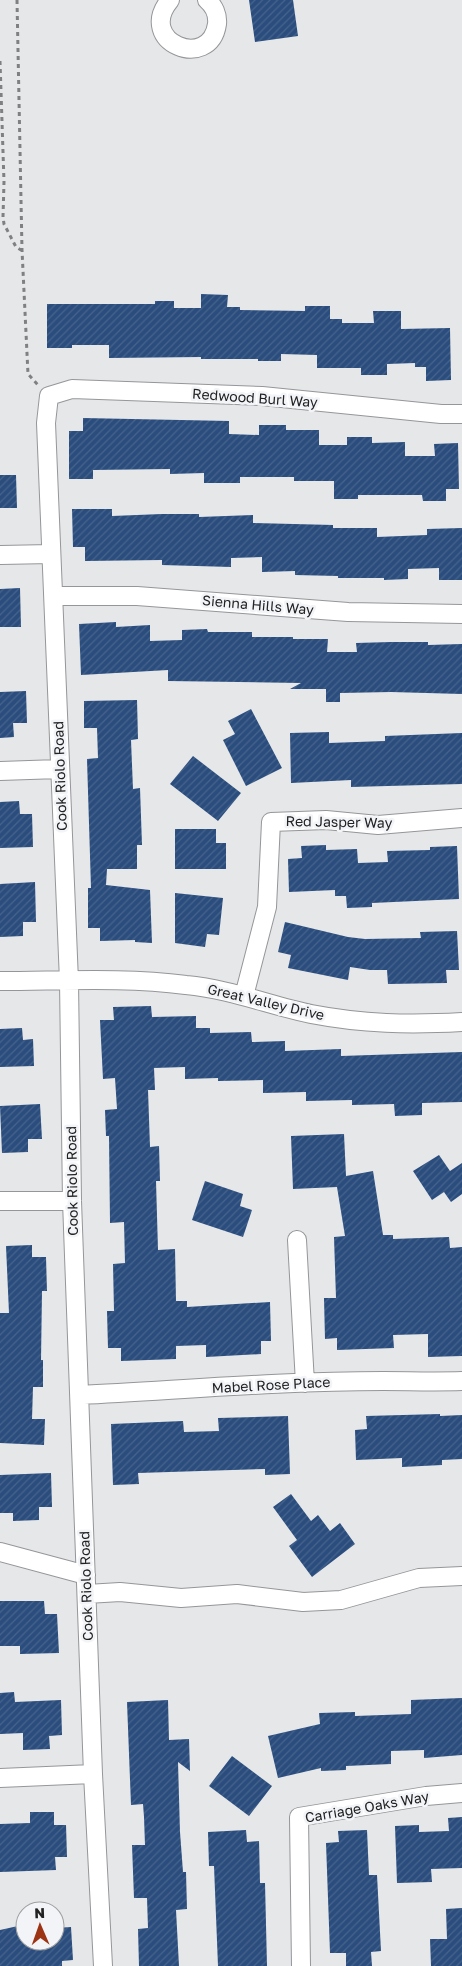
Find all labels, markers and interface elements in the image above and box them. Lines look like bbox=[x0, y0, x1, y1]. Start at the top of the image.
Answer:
street label: Redwood Burl Way bbox=[192, 385, 319, 410]
street label: Sienna Hills Way bbox=[201, 591, 315, 618]
street label: Cook Riolo Road bbox=[49, 721, 70, 831]
street label: Red Jasper Way bbox=[285, 812, 393, 831]
street label: Great Valley Drive bbox=[206, 980, 326, 1023]
street label: Cook Riolo Road bbox=[62, 1126, 81, 1236]
street label: Mabel Rose Place bbox=[211, 1373, 331, 1396]
street label: Cook Riolo Road bbox=[75, 1531, 96, 1641]
street label: Carriage Oaks Way bbox=[304, 1787, 430, 1826]
north arrow bbox=[15, 1901, 65, 1951]
text: N bbox=[34, 1904, 45, 1921]

